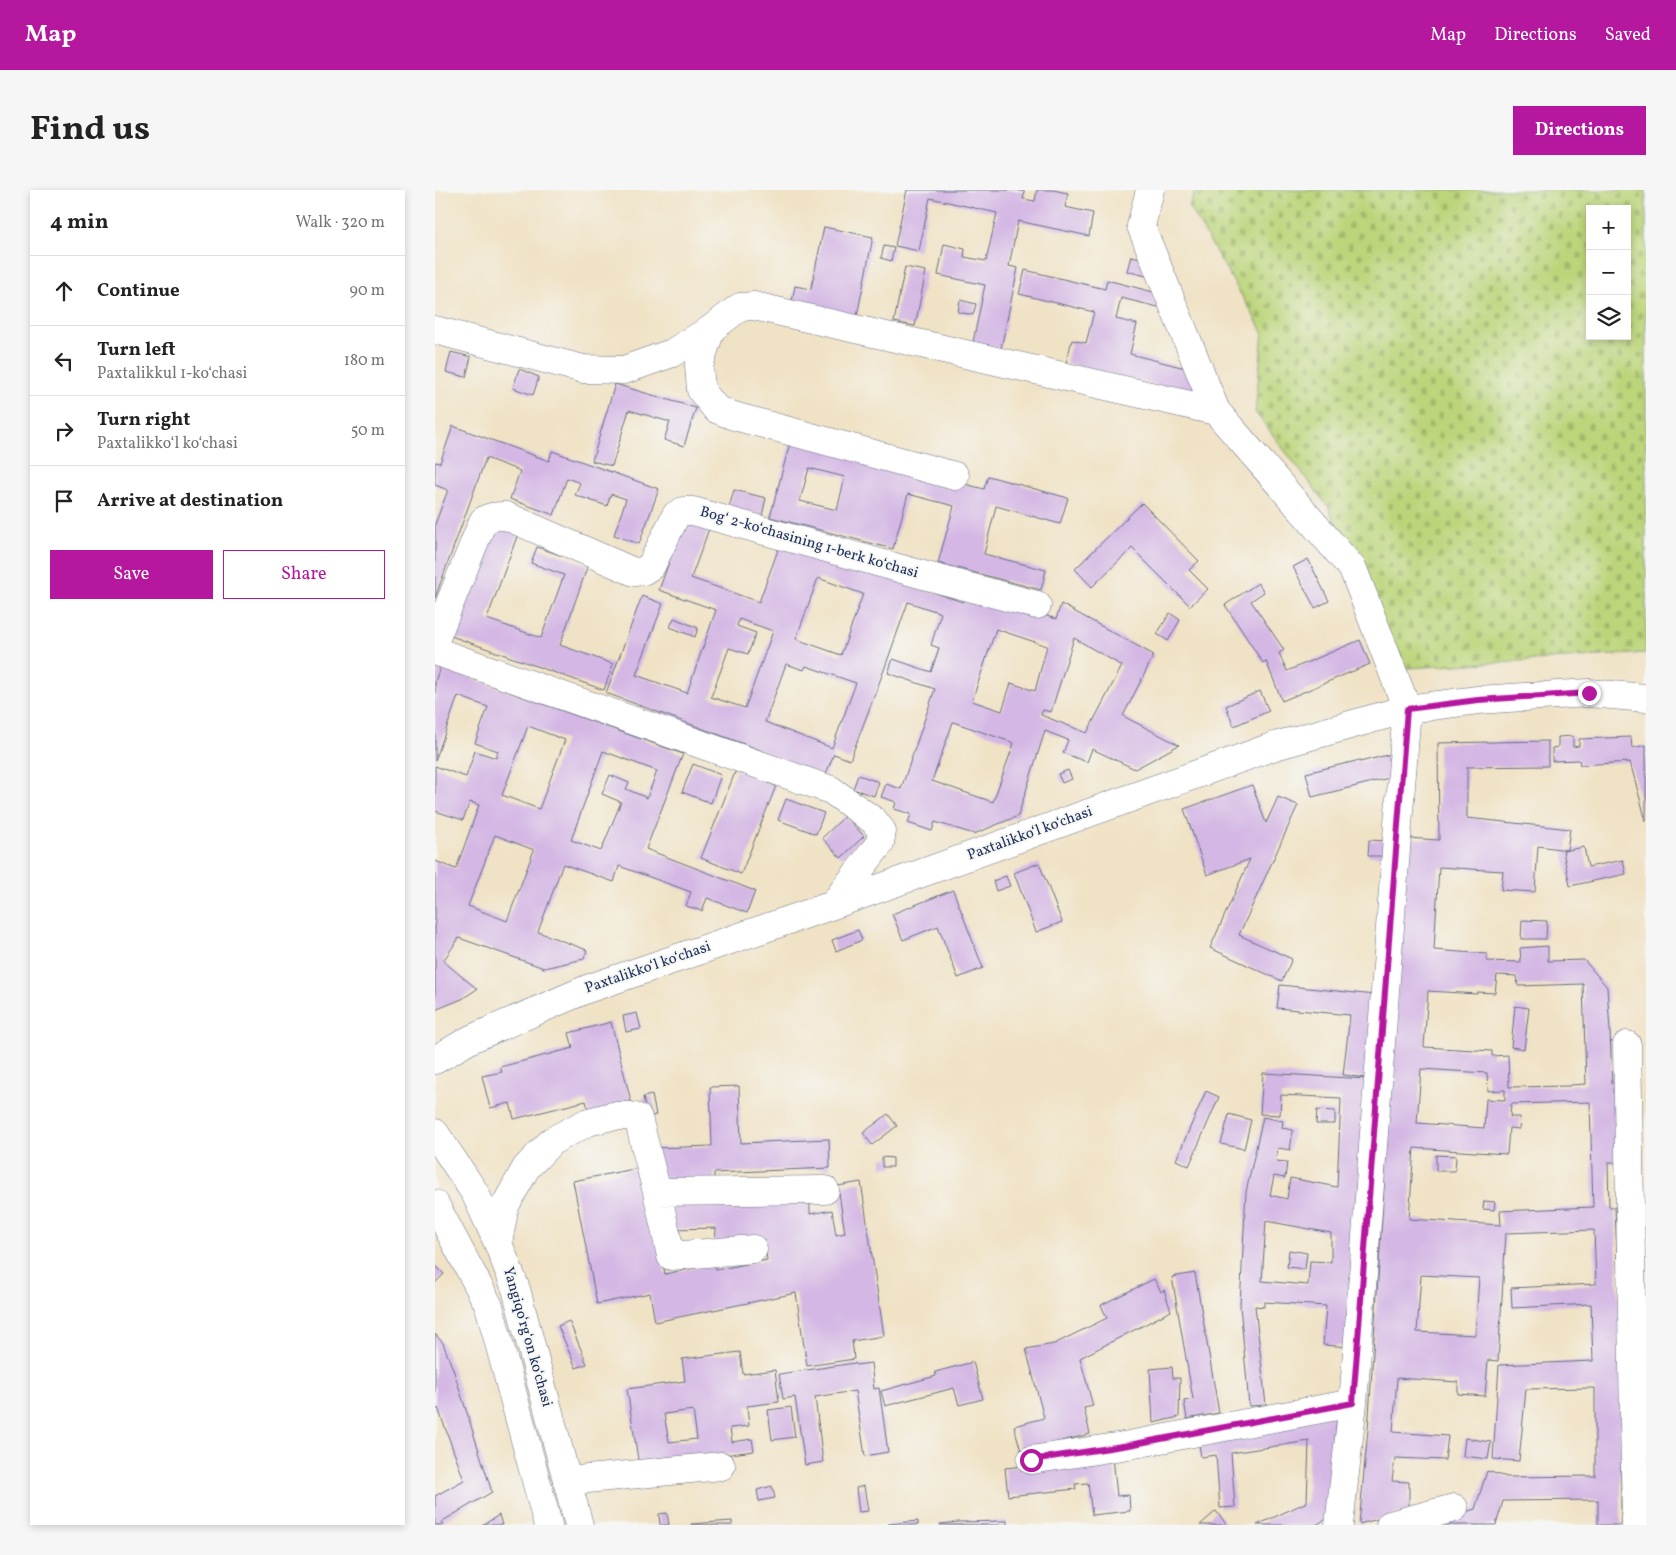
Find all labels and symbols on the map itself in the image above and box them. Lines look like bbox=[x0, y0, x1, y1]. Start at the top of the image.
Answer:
street label: Bogʻ 2-koʻchasining 1-berk koʻchasi bbox=[697, 502, 921, 584]
route end bbox=[1578, 682, 1601, 705]
street label: Paxtalikkoʻl koʻchasi bbox=[964, 802, 1096, 866]
street label: Paxtalikkoʻl koʻchasi bbox=[582, 937, 714, 999]
street label: Yangiqoʻrgʻon koʻchasi bbox=[497, 1265, 557, 1409]
route start bbox=[1020, 1449, 1043, 1472]

